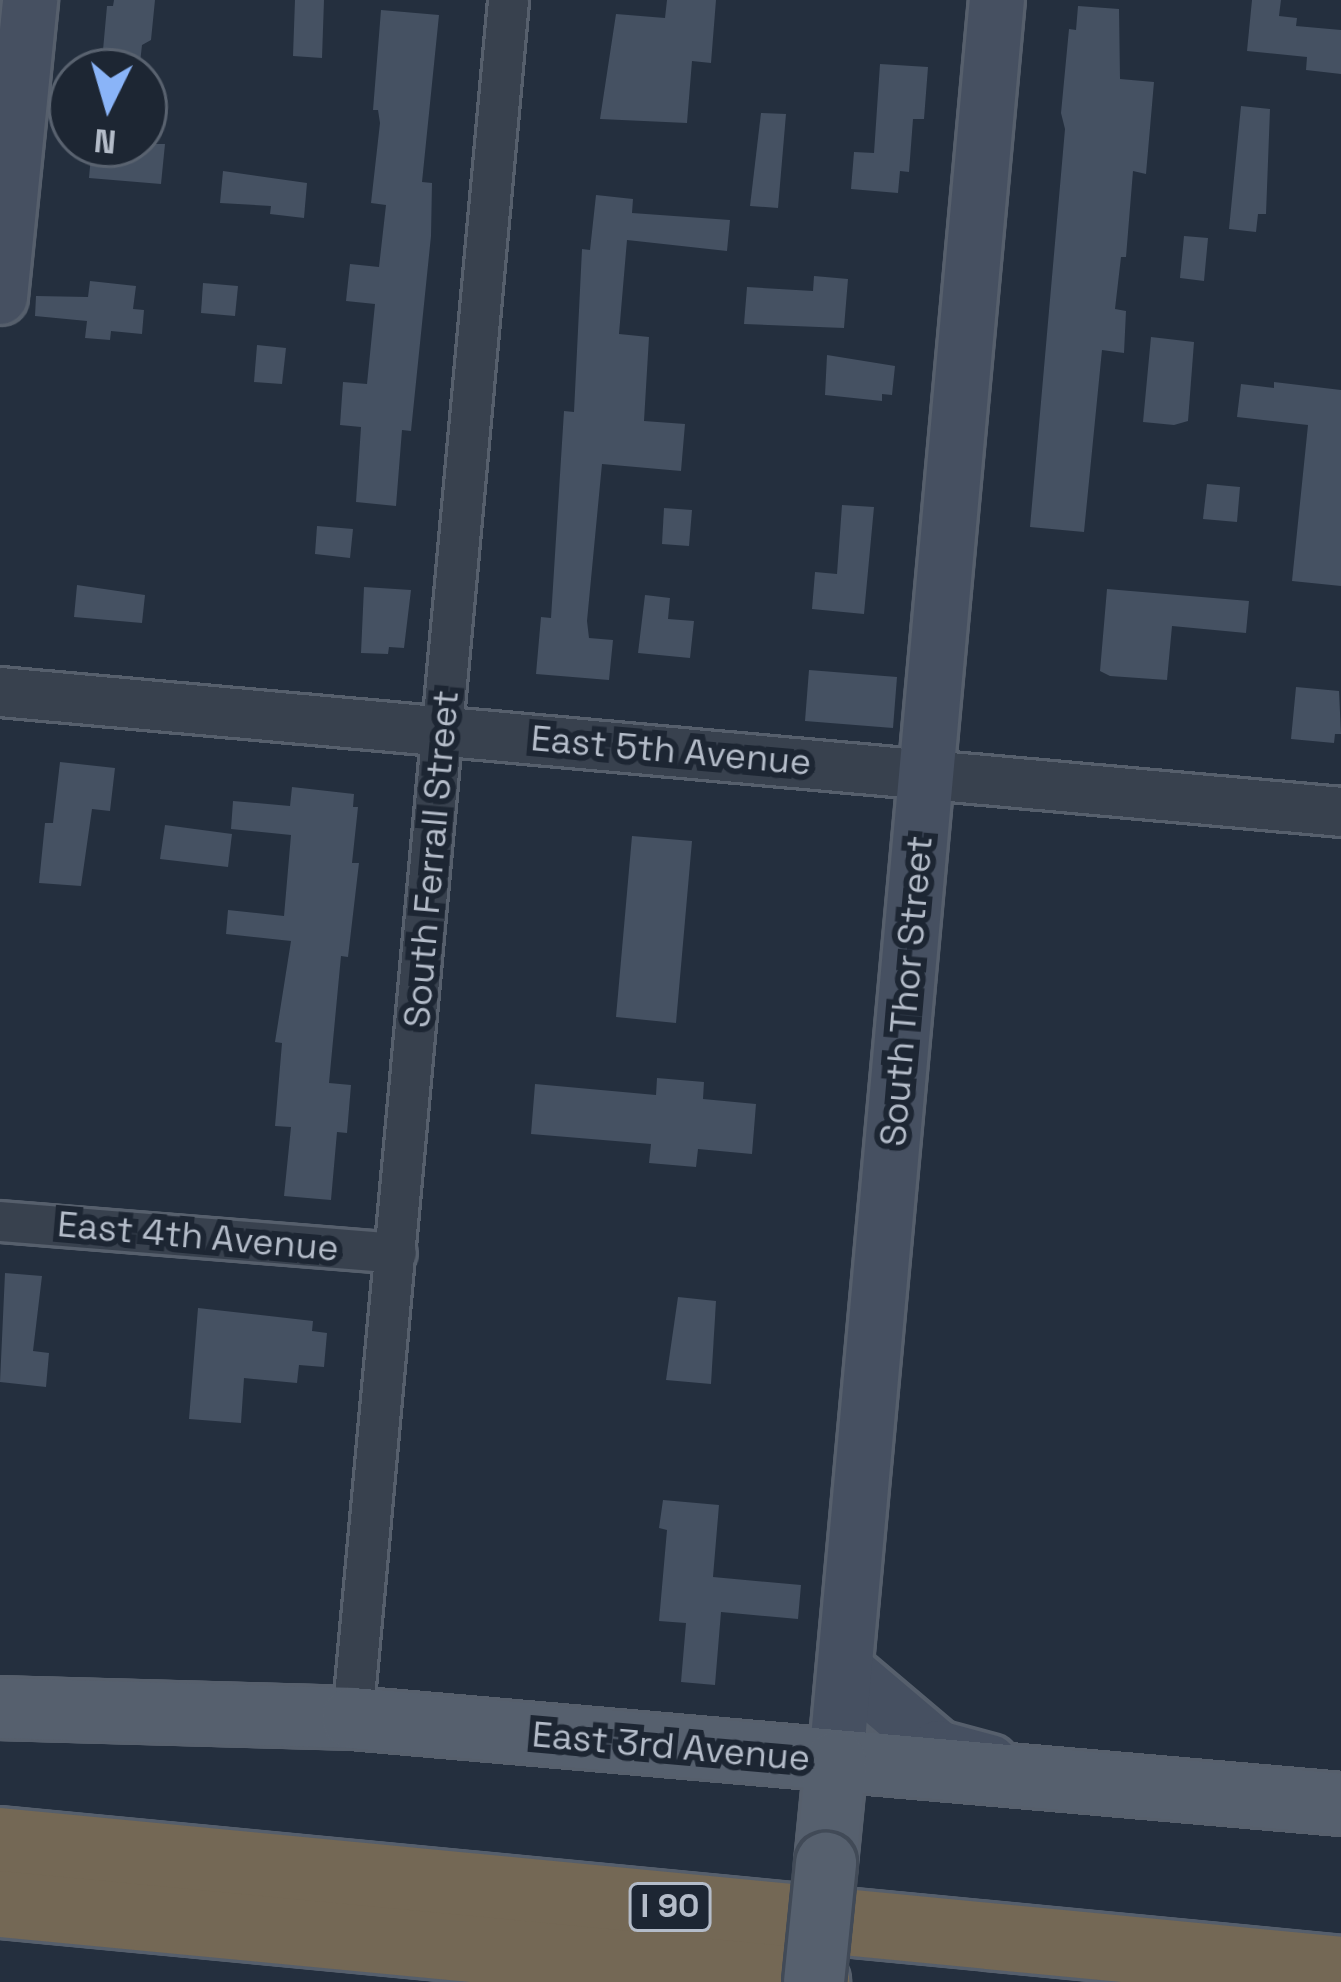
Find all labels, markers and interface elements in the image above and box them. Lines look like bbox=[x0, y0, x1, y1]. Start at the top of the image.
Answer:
north arrow bbox=[48, 48, 168, 168]
text: N bbox=[92, 119, 118, 163]
street label: South Ferrall Street bbox=[396, 688, 468, 1030]
street label: East 5th Avenue bbox=[529, 717, 813, 785]
street label: South Thor Street bbox=[872, 833, 942, 1149]
street label: East 4th Avenue bbox=[55, 1203, 341, 1271]
street label: East 3rd Avenue bbox=[530, 1713, 812, 1781]
road number: I 90 bbox=[628, 1880, 712, 1934]

